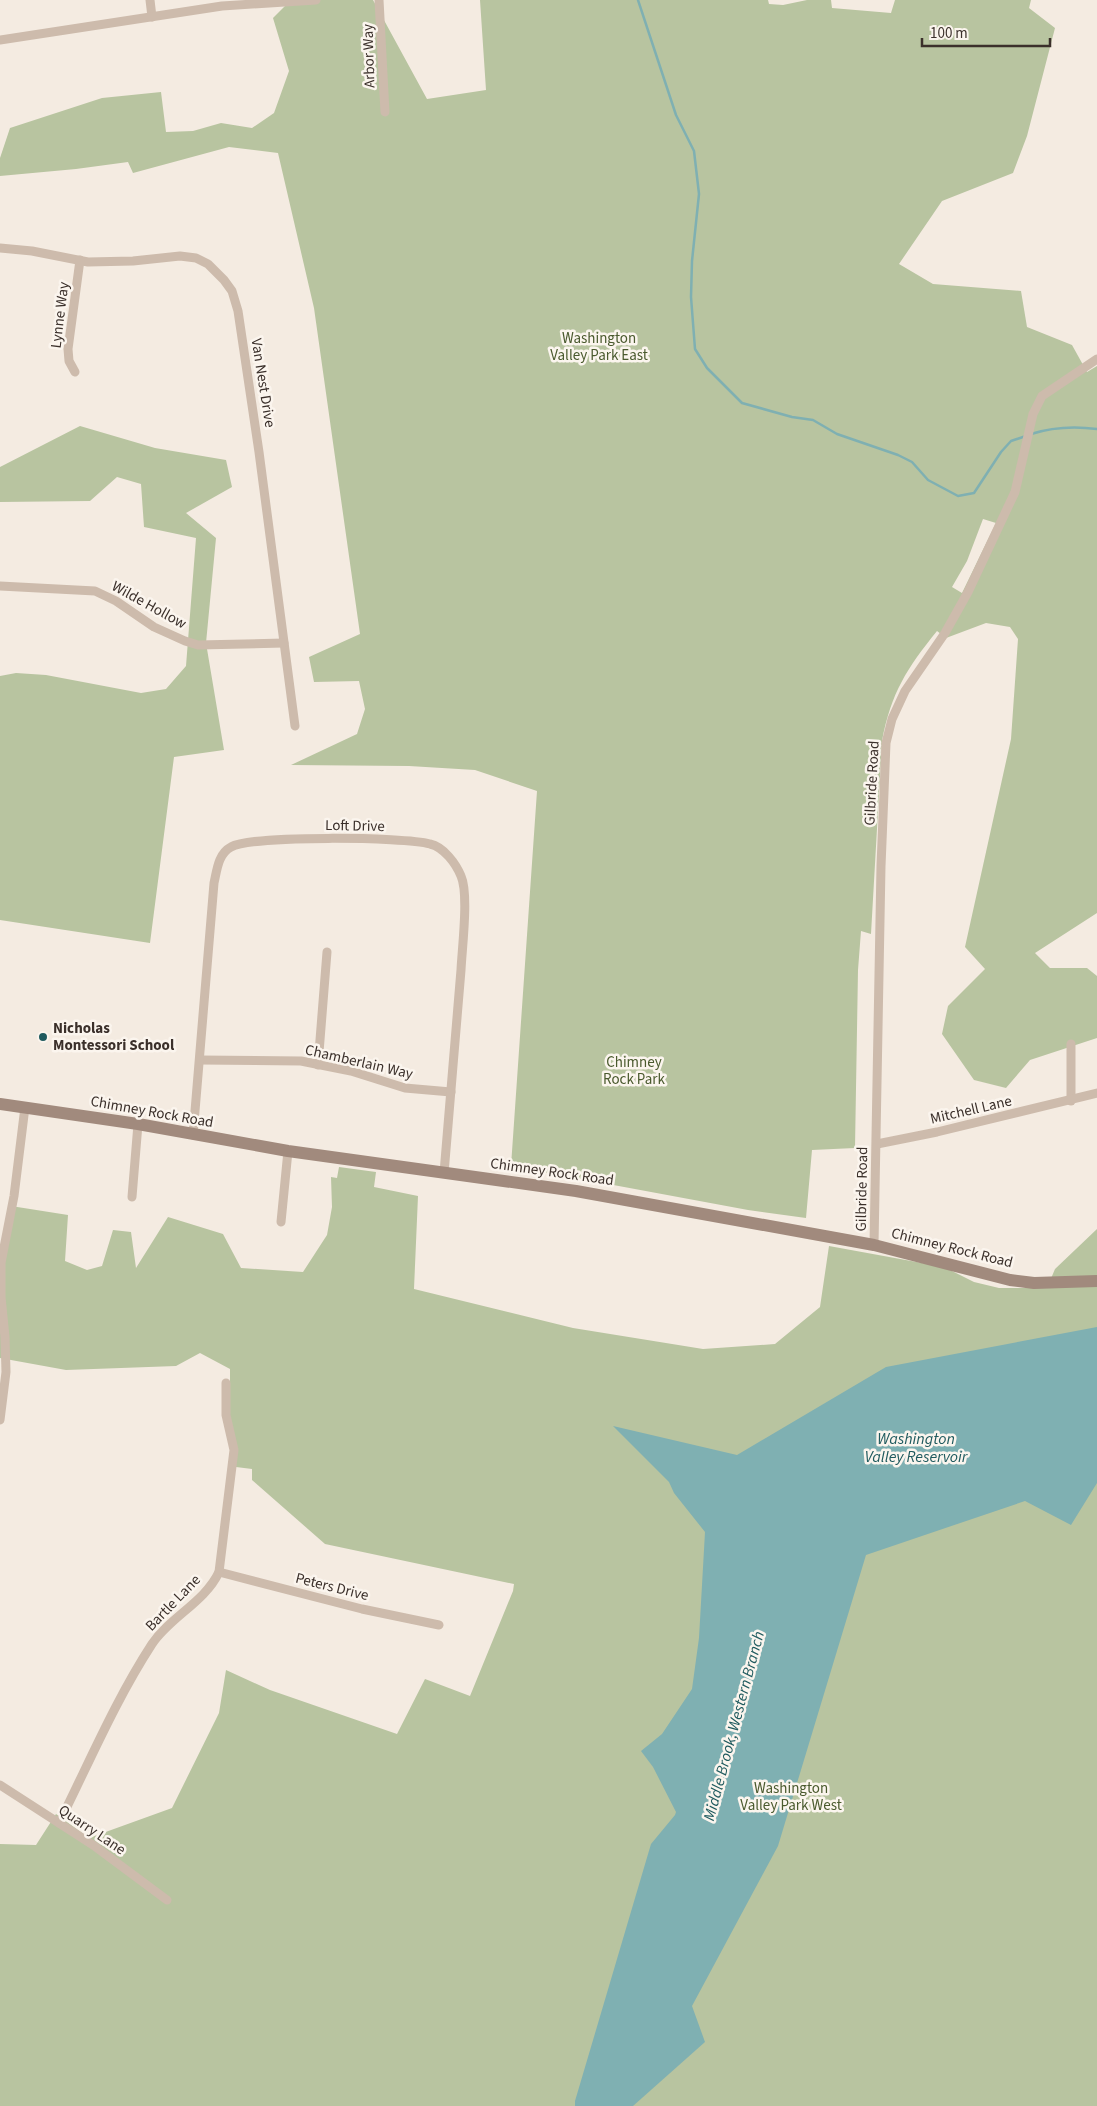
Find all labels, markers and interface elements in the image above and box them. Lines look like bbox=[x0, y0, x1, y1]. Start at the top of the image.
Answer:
scale bar bbox=[922, 15, 1050, 47]
text: 100 m bbox=[930, 23, 968, 44]
street label: Arbor Way bbox=[357, 24, 381, 88]
street label: Lynne Way bbox=[46, 281, 74, 349]
park label: Washington Valley Park East bbox=[550, 328, 648, 366]
street label: Van Nest Drive bbox=[246, 337, 280, 429]
street label: Wilde Hollow bbox=[108, 576, 190, 634]
street label: Gilbride Road bbox=[859, 740, 885, 826]
street label: Loft Drive bbox=[325, 815, 385, 837]
place label: Nicholas Montessori School bbox=[53, 1018, 175, 1056]
marker: Nicholas Montessori School bbox=[37, 1031, 49, 1043]
street label: Chamberlain Way bbox=[303, 1039, 415, 1085]
park label: Chimney Rock Park bbox=[603, 1052, 665, 1090]
street label: Mitchell Lane bbox=[928, 1090, 1014, 1130]
street label: Chimney Rock Road bbox=[89, 1091, 215, 1133]
street label: Gilbride Road bbox=[851, 1146, 873, 1232]
street label: Chimney Rock Road bbox=[489, 1153, 615, 1191]
street label: Chimney Rock Road bbox=[889, 1223, 1015, 1273]
water label: Washington Valley Reservoir bbox=[865, 1428, 969, 1468]
street label: Peters Drive bbox=[293, 1568, 371, 1606]
street label: Bartle Lane bbox=[141, 1570, 205, 1636]
water label: Middle Brook, Western Branch bbox=[698, 1629, 770, 1823]
park label: Washington Valley Park West bbox=[740, 1778, 842, 1816]
street label: Quarry Lane bbox=[54, 1800, 130, 1860]

